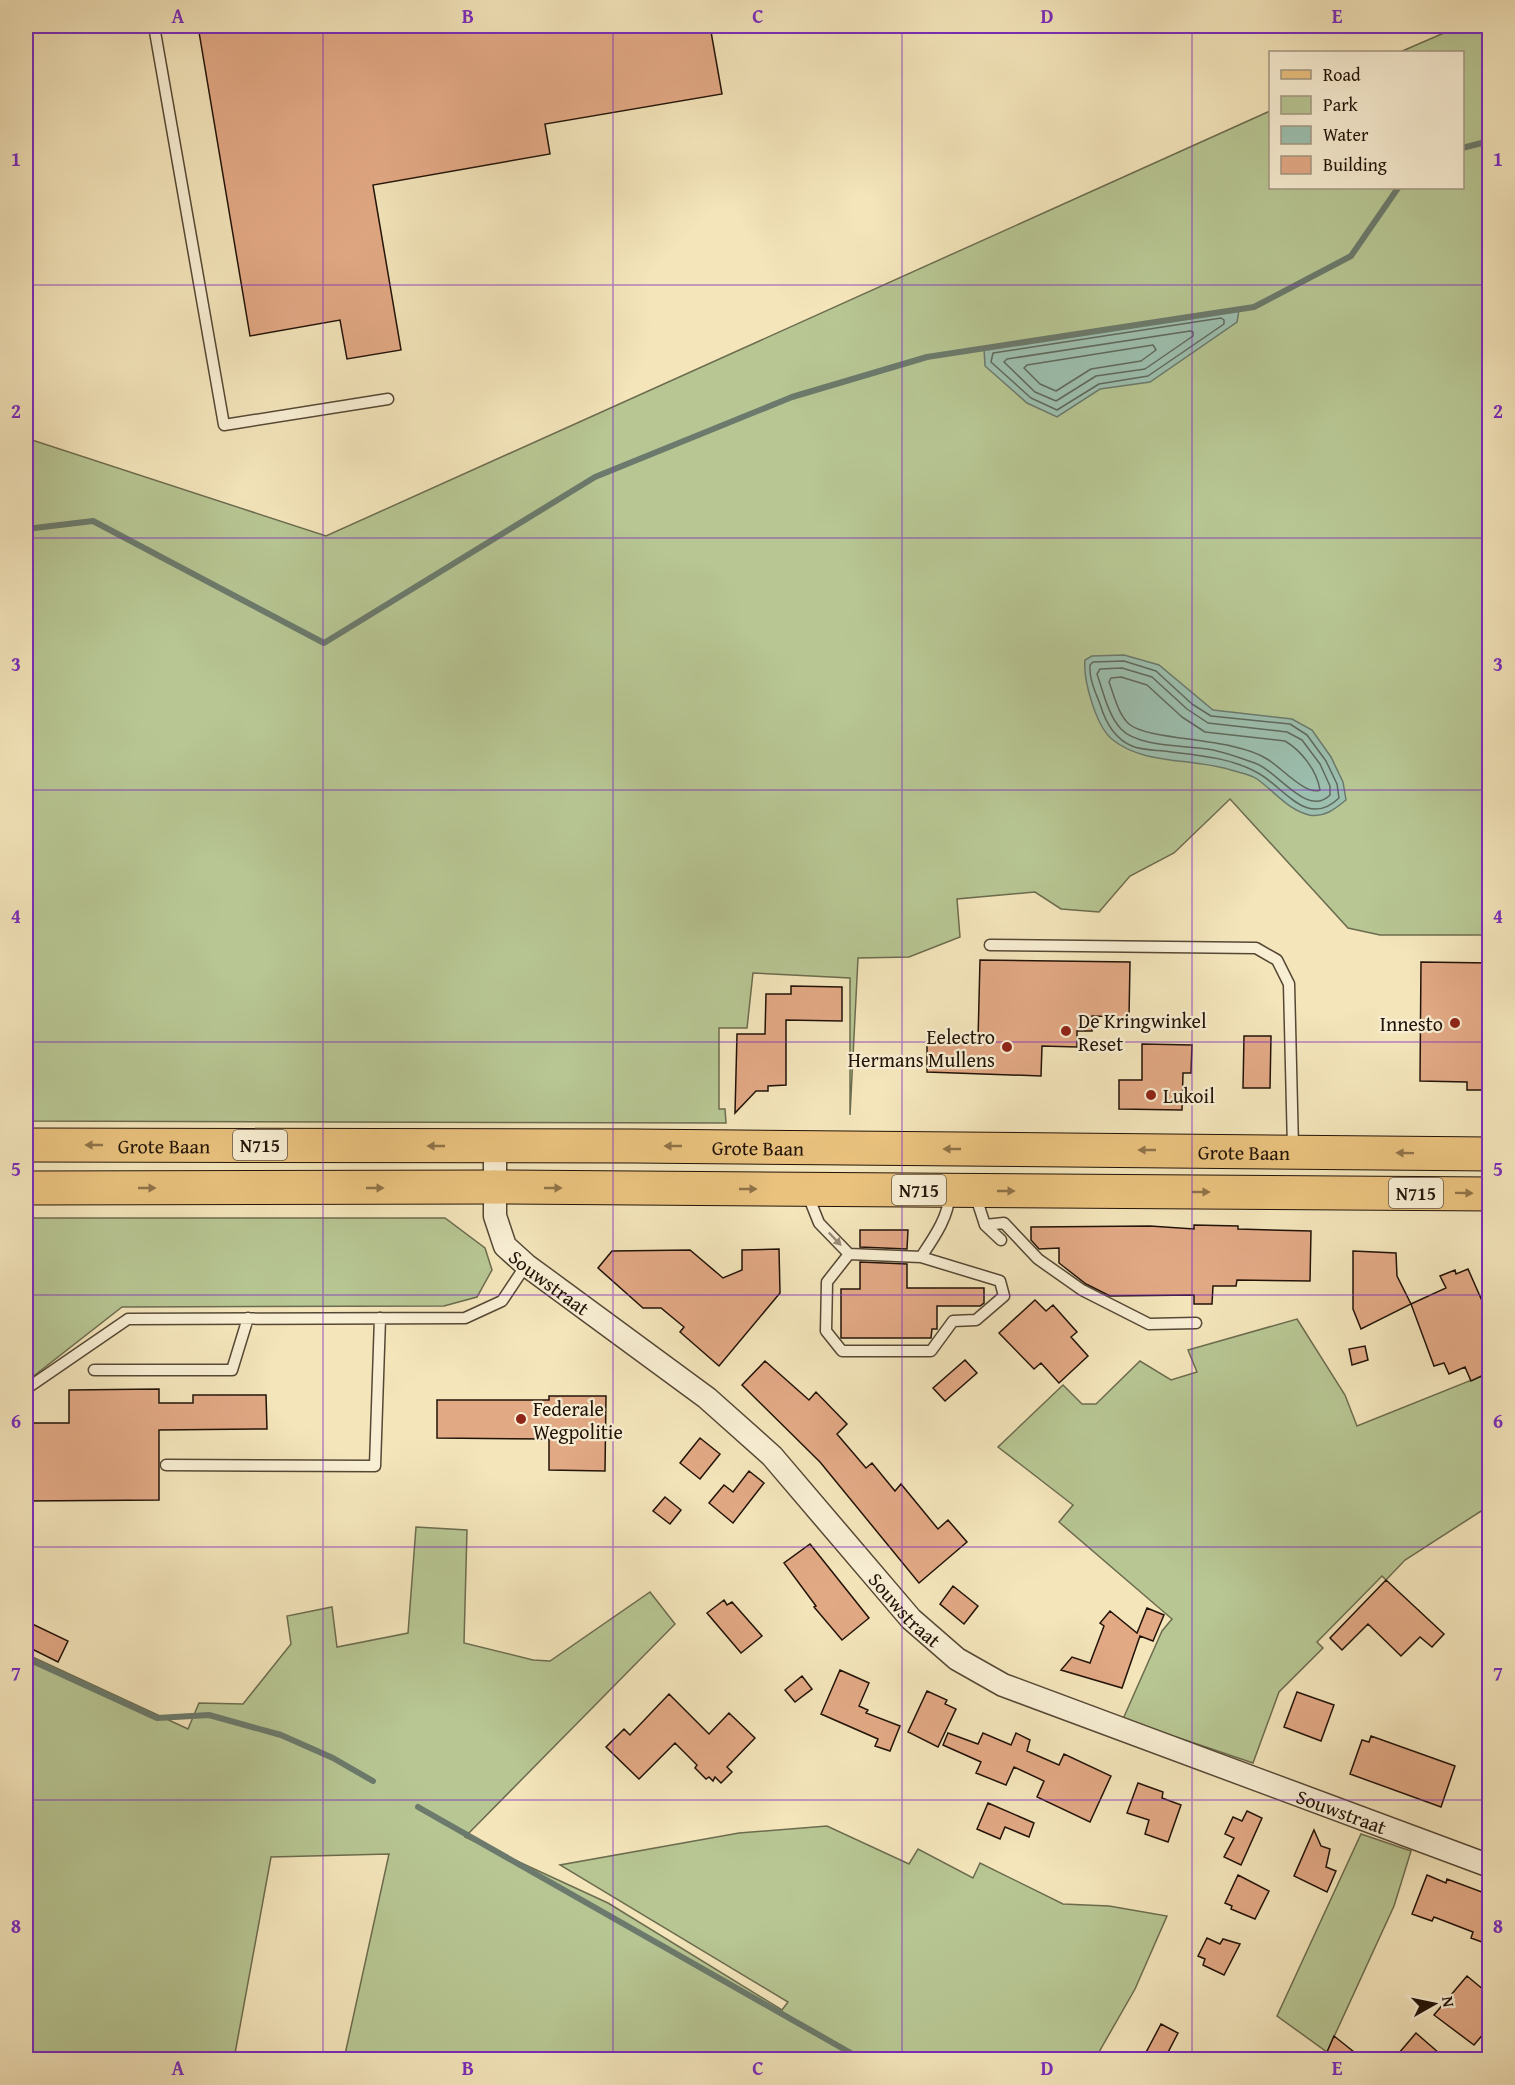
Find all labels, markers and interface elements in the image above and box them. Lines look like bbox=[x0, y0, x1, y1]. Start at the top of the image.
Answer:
text: A bbox=[172, 1, 185, 30]
text: B bbox=[462, 1, 474, 30]
text: C bbox=[752, 1, 764, 30]
text: D bbox=[1040, 1, 1054, 30]
text: E bbox=[1332, 1, 1343, 30]
legend bbox=[1269, 51, 1464, 189]
text: Road bbox=[1323, 61, 1361, 88]
text: Park bbox=[1323, 91, 1359, 118]
text: Water bbox=[1323, 121, 1369, 148]
text: 1 bbox=[11, 144, 21, 173]
text: 1 bbox=[1493, 144, 1503, 173]
text: Building bbox=[1323, 151, 1387, 178]
text: 2 bbox=[11, 396, 21, 425]
text: 2 bbox=[1493, 396, 1503, 425]
text: 3 bbox=[11, 649, 21, 678]
text: 3 bbox=[1493, 649, 1503, 678]
text: 4 bbox=[11, 901, 21, 930]
text: 4 bbox=[1493, 901, 1503, 930]
place label: De Kringwinkel Reset bbox=[1078, 1006, 1207, 1058]
place label: Innesto bbox=[1380, 1009, 1443, 1038]
marker: Innesto bbox=[1448, 1016, 1462, 1030]
place label: Eelectro Hermans Mullens bbox=[848, 1022, 995, 1074]
marker: De Kringwinkel Reset bbox=[1059, 1024, 1073, 1038]
marker: Eelectro Hermans Mullens bbox=[1000, 1040, 1014, 1054]
place label: Lukoil bbox=[1163, 1081, 1215, 1110]
marker: Lukoil bbox=[1144, 1088, 1158, 1102]
road number: N715 bbox=[233, 1130, 287, 1160]
street label: Grote Baan bbox=[118, 1131, 210, 1160]
street label: Grote Baan bbox=[712, 1132, 804, 1162]
street label: Grote Baan bbox=[1198, 1137, 1290, 1167]
one-way arrow bbox=[85, 1140, 104, 1150]
one-way arrow bbox=[427, 1141, 446, 1151]
one-way arrow bbox=[664, 1141, 683, 1151]
one-way arrow bbox=[943, 1144, 962, 1154]
one-way arrow bbox=[1138, 1145, 1157, 1155]
one-way arrow bbox=[1396, 1148, 1415, 1157]
text: 5 bbox=[11, 1154, 21, 1183]
text: 5 bbox=[1493, 1154, 1503, 1183]
road number: N715 bbox=[892, 1175, 946, 1205]
road number: N715 bbox=[1389, 1178, 1443, 1208]
one-way arrow bbox=[137, 1183, 156, 1193]
one-way arrow bbox=[365, 1183, 384, 1193]
one-way arrow bbox=[544, 1183, 563, 1192]
one-way arrow bbox=[739, 1184, 758, 1194]
one-way arrow bbox=[997, 1186, 1016, 1196]
one-way arrow bbox=[1192, 1187, 1211, 1197]
one-way arrow bbox=[1454, 1189, 1473, 1198]
one-way arrow bbox=[828, 1232, 842, 1247]
street label: Souwstraat bbox=[503, 1242, 596, 1322]
place label: Federale Wegpolitie bbox=[533, 1394, 623, 1446]
text: 6 bbox=[11, 1406, 21, 1435]
text: 6 bbox=[1493, 1406, 1503, 1435]
marker: Federale Wegpolitie bbox=[514, 1412, 528, 1426]
street label: Souwstraat bbox=[862, 1566, 948, 1654]
text: 7 bbox=[11, 1658, 21, 1687]
text: 7 bbox=[1493, 1658, 1503, 1687]
street label: Souwstraat bbox=[1293, 1781, 1391, 1841]
text: 8 bbox=[11, 1911, 21, 1940]
text: 8 bbox=[1493, 1911, 1503, 1940]
north arrow bbox=[1404, 1974, 1464, 2034]
text: N bbox=[1436, 1994, 1462, 2009]
text: A bbox=[172, 2053, 185, 2082]
text: B bbox=[462, 2053, 474, 2082]
text: C bbox=[752, 2053, 764, 2082]
text: D bbox=[1040, 2053, 1054, 2082]
text: E bbox=[1332, 2053, 1343, 2082]

